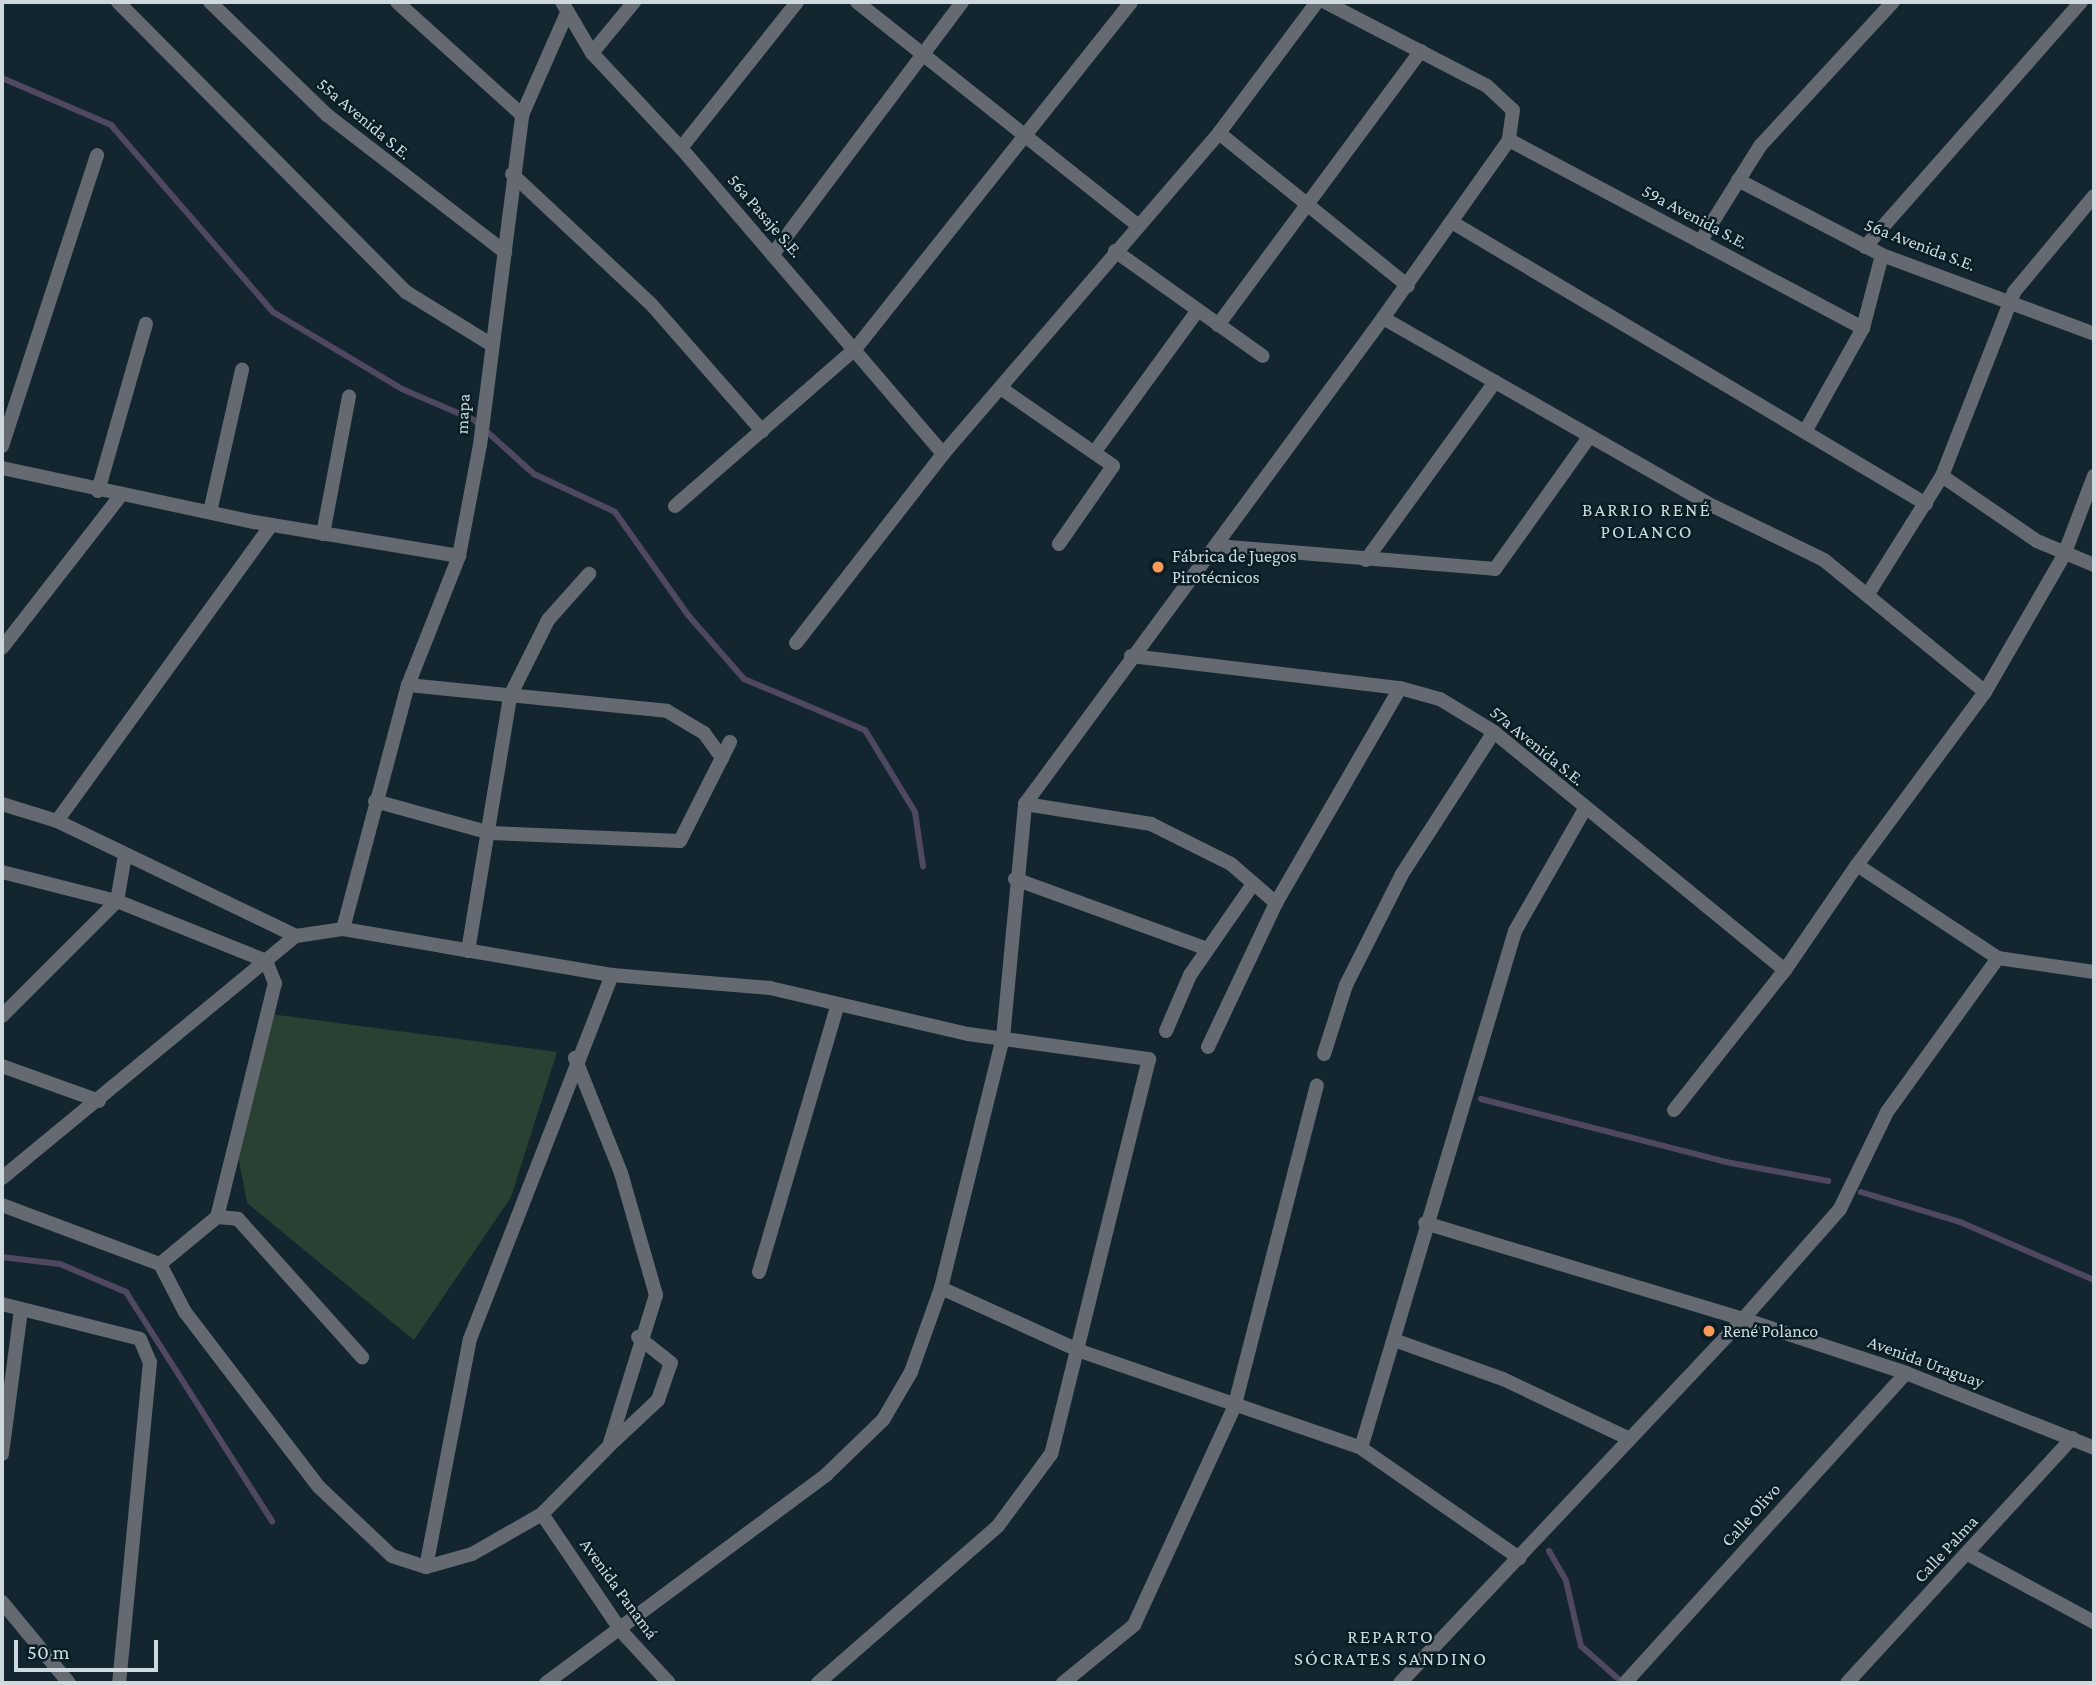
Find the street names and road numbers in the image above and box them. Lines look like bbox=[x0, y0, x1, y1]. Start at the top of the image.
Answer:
street label: 55a Avenida S.E. bbox=[313, 73, 415, 165]
street label: 56a Pasaje S.E. bbox=[723, 170, 807, 262]
street label: 59a Avenida S.E. bbox=[1638, 180, 1752, 254]
street label: 56a Avenida S.E. bbox=[1861, 214, 1979, 276]
street label: mapa bbox=[451, 393, 475, 435]
street label: 57a Avenida S.E. bbox=[1485, 701, 1589, 791]
street label: Avenida Uraguay bbox=[1865, 1331, 1987, 1393]
street label: Calle Olivo bbox=[1717, 1479, 1785, 1551]
street label: Calle Palma bbox=[1909, 1511, 1983, 1587]
street label: Avenida Panamá bbox=[575, 1534, 663, 1644]

